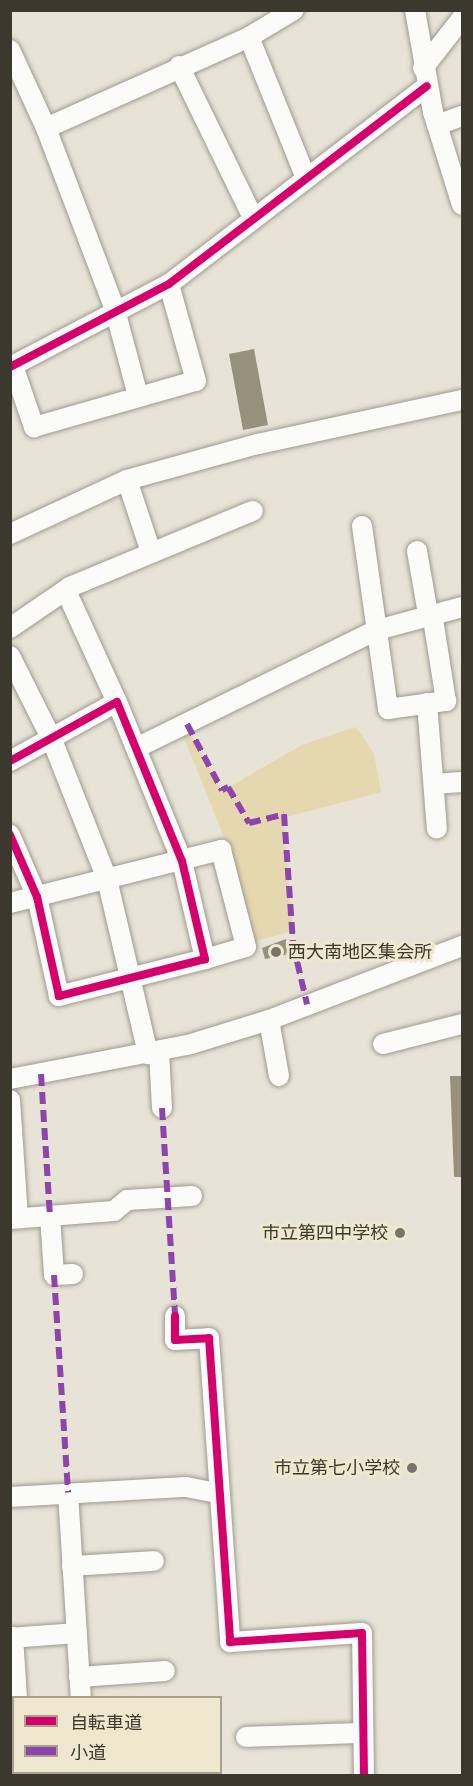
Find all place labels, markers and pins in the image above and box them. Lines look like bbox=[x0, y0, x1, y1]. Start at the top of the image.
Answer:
place label: 西大南地区集会所 bbox=[288, 941, 432, 963]
marker: 西大南地区集会所 bbox=[269, 945, 283, 959]
place label: 市立第四中学校 bbox=[262, 1222, 388, 1244]
marker: 市立第四中学校 bbox=[393, 1226, 407, 1240]
place label: 市立第七小学校 bbox=[274, 1457, 400, 1479]
marker: 市立第七小学校 bbox=[405, 1461, 419, 1475]

